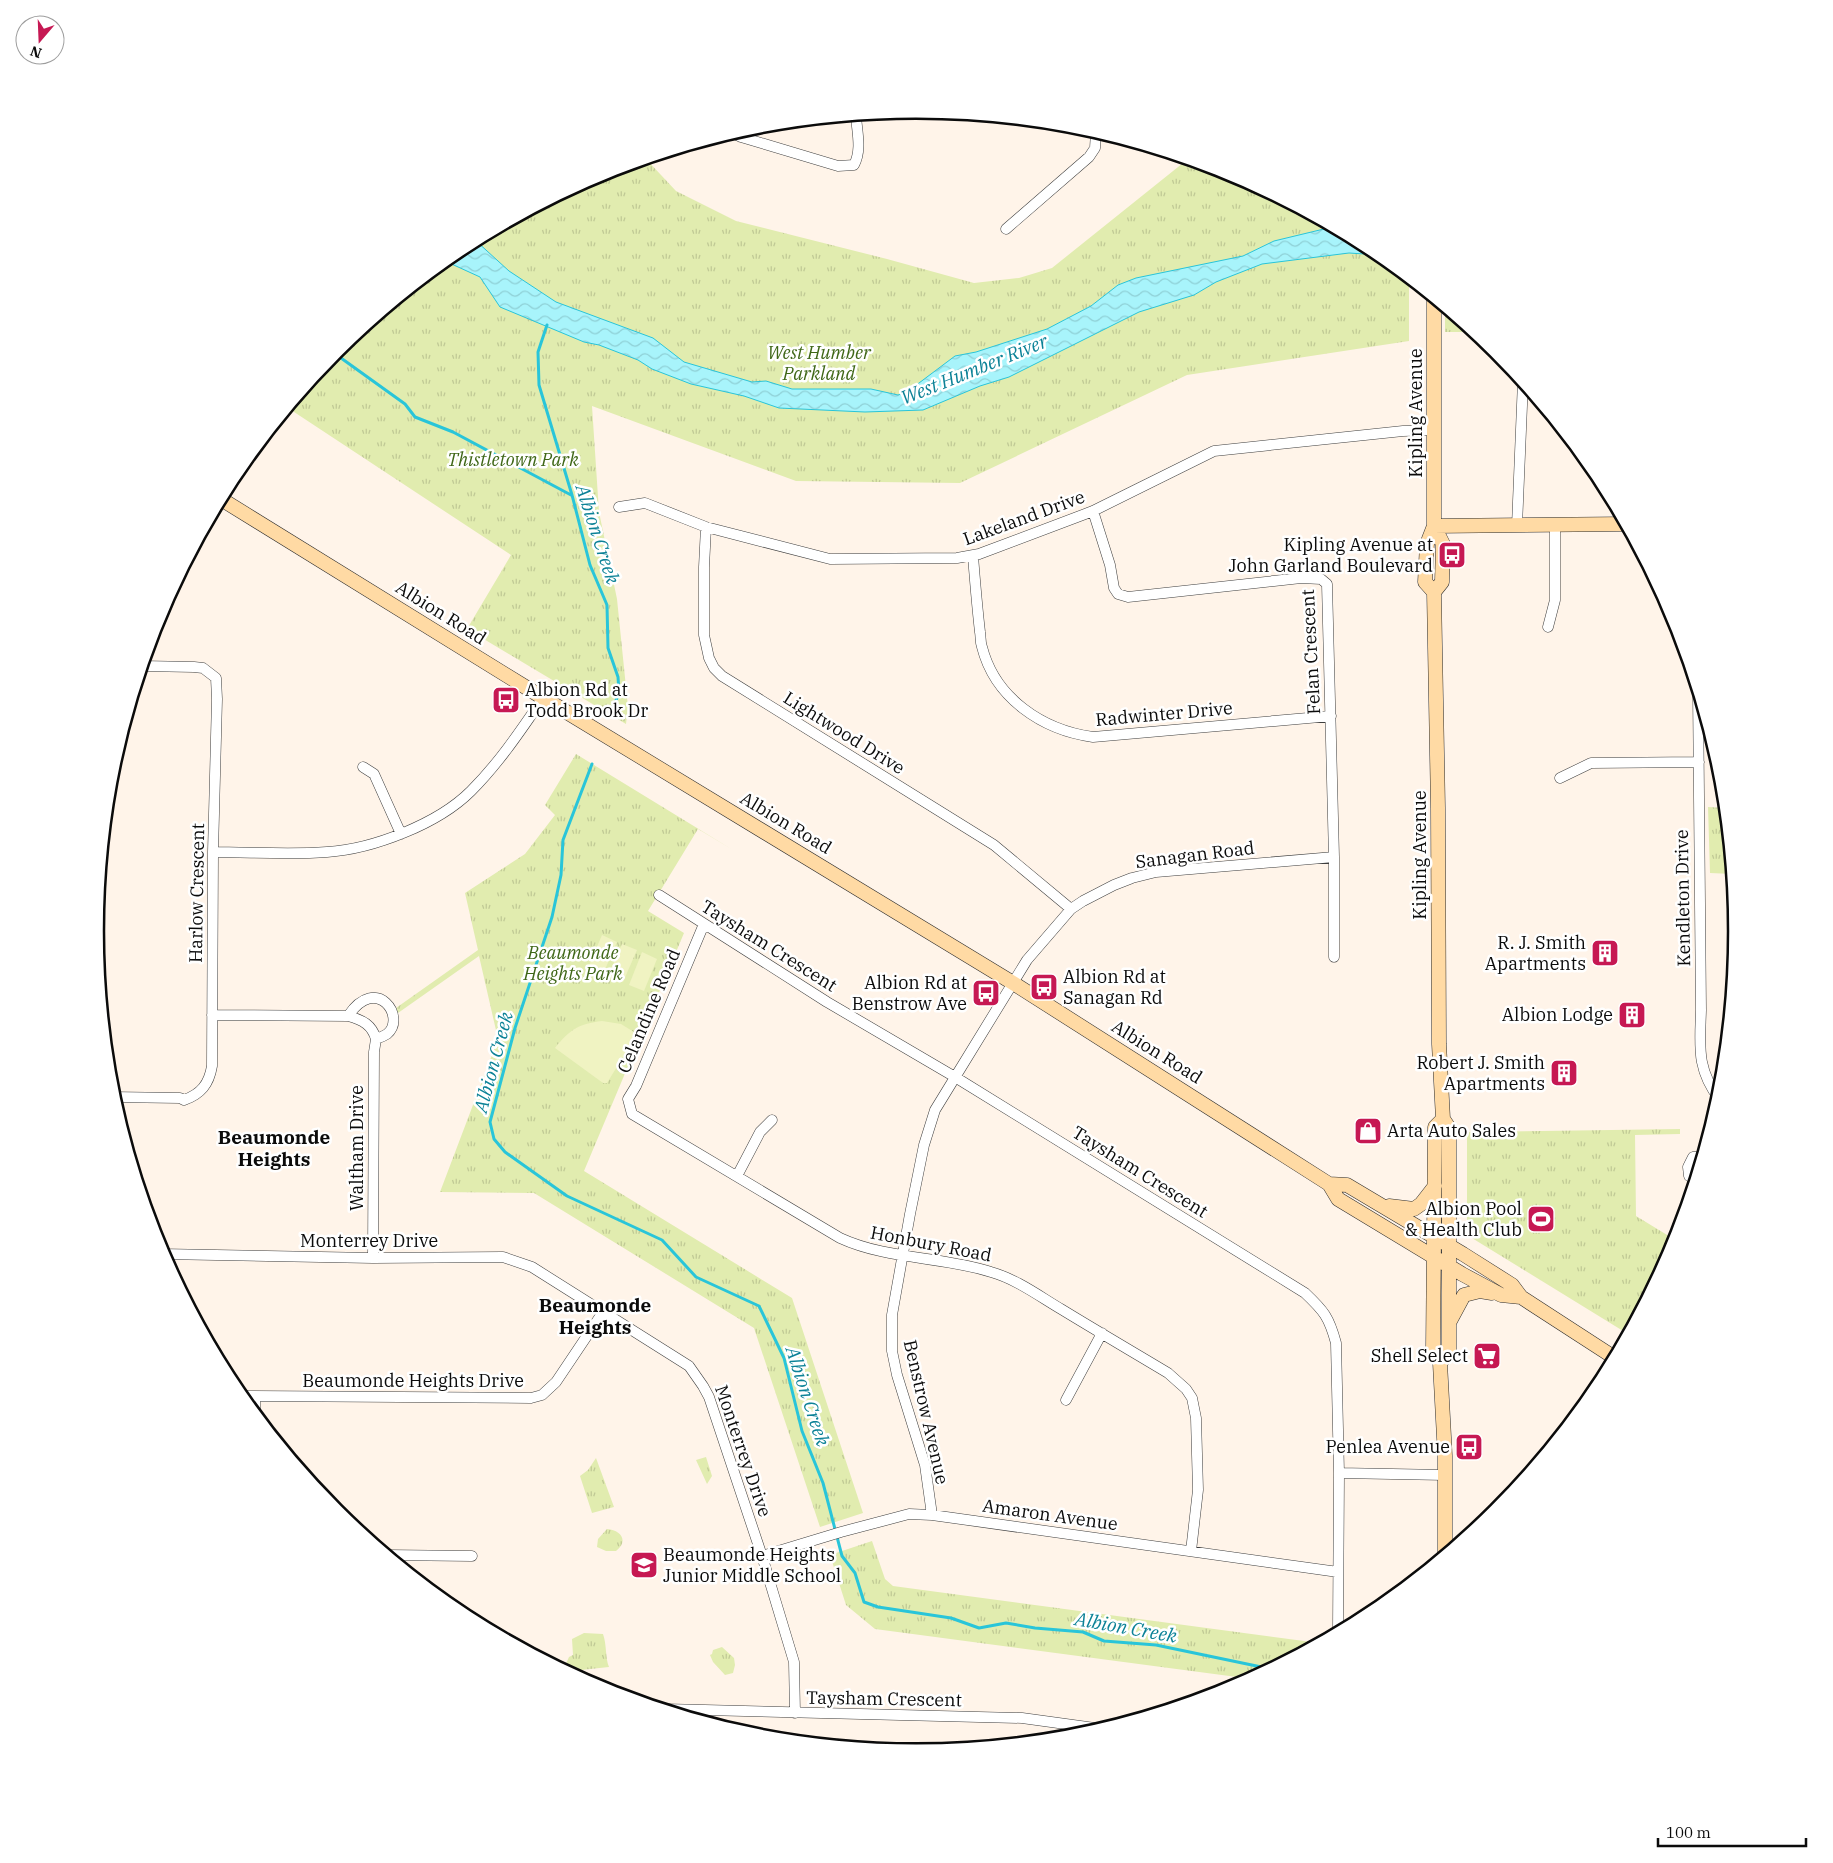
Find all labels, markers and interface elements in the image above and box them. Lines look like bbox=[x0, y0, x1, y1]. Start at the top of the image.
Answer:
north arrow bbox=[15, 15, 65, 65]
text: N bbox=[28, 42, 44, 63]
water label: West Humber River bbox=[897, 328, 1052, 409]
park label: West Humber Parkland bbox=[767, 341, 872, 385]
street label: Kipling Avenue bbox=[1404, 348, 1427, 478]
park label: Thistletown Park bbox=[447, 448, 579, 471]
water label: Albion Creek bbox=[570, 479, 626, 588]
street label: Lakeland Drive bbox=[960, 485, 1088, 550]
place label: Kipling Avenue at John Garland Boulevard bbox=[1229, 533, 1433, 577]
bus stop icon: Kipling Avenue at John Garland Boulevard bbox=[1437, 540, 1467, 570]
street label: Albion Road bbox=[392, 576, 491, 650]
street label: Felan Crescent bbox=[1296, 589, 1325, 715]
place label: Albion Rd at Todd Brook Dr bbox=[525, 678, 648, 722]
bus stop icon: Albion Rd at Todd Brook Dr bbox=[491, 685, 521, 715]
street label: Lightwood Drive bbox=[779, 686, 909, 779]
street label: Radwinter Drive bbox=[1094, 696, 1234, 731]
street label: Albion Road bbox=[736, 786, 836, 859]
street label: Kipling Avenue bbox=[1408, 790, 1431, 920]
street label: Harlow Crescent bbox=[184, 823, 209, 963]
street label: Kendleton Drive bbox=[1670, 829, 1695, 967]
street label: Sanagan Road bbox=[1134, 836, 1256, 873]
street label: Taysham Crescent bbox=[697, 895, 841, 997]
place label: R. J. Smith Apartments bbox=[1485, 931, 1586, 975]
building icon: R. J. Smith Apartments bbox=[1590, 938, 1620, 968]
park label: Beaumonde Heights Park bbox=[522, 941, 623, 985]
street label: Celandine Road bbox=[612, 945, 685, 1076]
place label: Albion Rd at Sanagan Rd bbox=[1063, 965, 1166, 1009]
place label: Albion Rd at Benstrow Ave bbox=[852, 971, 967, 1015]
bus stop icon: Albion Rd at Sanagan Rd bbox=[1029, 972, 1059, 1002]
bus stop icon: Albion Rd at Benstrow Ave bbox=[971, 978, 1001, 1008]
building icon: Albion Lodge bbox=[1617, 1000, 1647, 1030]
place label: Albion Lodge bbox=[1502, 1003, 1613, 1026]
water label: Albion Creek bbox=[468, 1008, 518, 1117]
street label: Albion Road bbox=[1108, 1015, 1207, 1089]
place label: Robert J. Smith Apartments bbox=[1416, 1051, 1545, 1095]
building icon: Robert J. Smith Apartments bbox=[1549, 1058, 1579, 1088]
street label: Waltham Drive bbox=[345, 1085, 368, 1211]
shop icon: Arta Auto Sales bbox=[1353, 1116, 1383, 1146]
place label: Arta Auto Sales bbox=[1387, 1119, 1516, 1142]
street label: Taysham Crescent bbox=[1068, 1121, 1212, 1223]
district label: Beaumonde Heights bbox=[218, 1125, 330, 1171]
place label: Albion Pool & Health Club bbox=[1405, 1197, 1522, 1241]
sports icon: Albion Pool & Health Club bbox=[1526, 1204, 1556, 1234]
street label: Honbury Road bbox=[869, 1220, 994, 1267]
street label: Monterrey Drive bbox=[300, 1229, 438, 1252]
district label: Beaumonde Heights bbox=[539, 1293, 651, 1339]
street label: Benstrow Avenue bbox=[899, 1337, 954, 1486]
water label: Albion Creek bbox=[780, 1341, 836, 1450]
supermarket icon: Shell Select bbox=[1472, 1341, 1502, 1371]
place label: Shell Select bbox=[1371, 1344, 1468, 1367]
street label: Beaumonde Heights Drive bbox=[302, 1369, 524, 1392]
street label: Monterrey Drive bbox=[710, 1382, 777, 1520]
bus stop icon: Penlea Avenue bbox=[1454, 1432, 1484, 1462]
place label: Penlea Avenue bbox=[1325, 1435, 1450, 1458]
street label: Amaron Avenue bbox=[981, 1494, 1119, 1535]
place label: Beaumonde Heights Junior Middle School bbox=[663, 1543, 841, 1587]
school or university icon: Beaumonde Heights Junior Middle School bbox=[629, 1550, 659, 1580]
water label: Albion Creek bbox=[1071, 1606, 1180, 1648]
street label: Taysham Crescent bbox=[806, 1686, 962, 1711]
scale bar bbox=[1658, 1816, 1806, 1848]
text: 100 m bbox=[1666, 1823, 1711, 1842]

